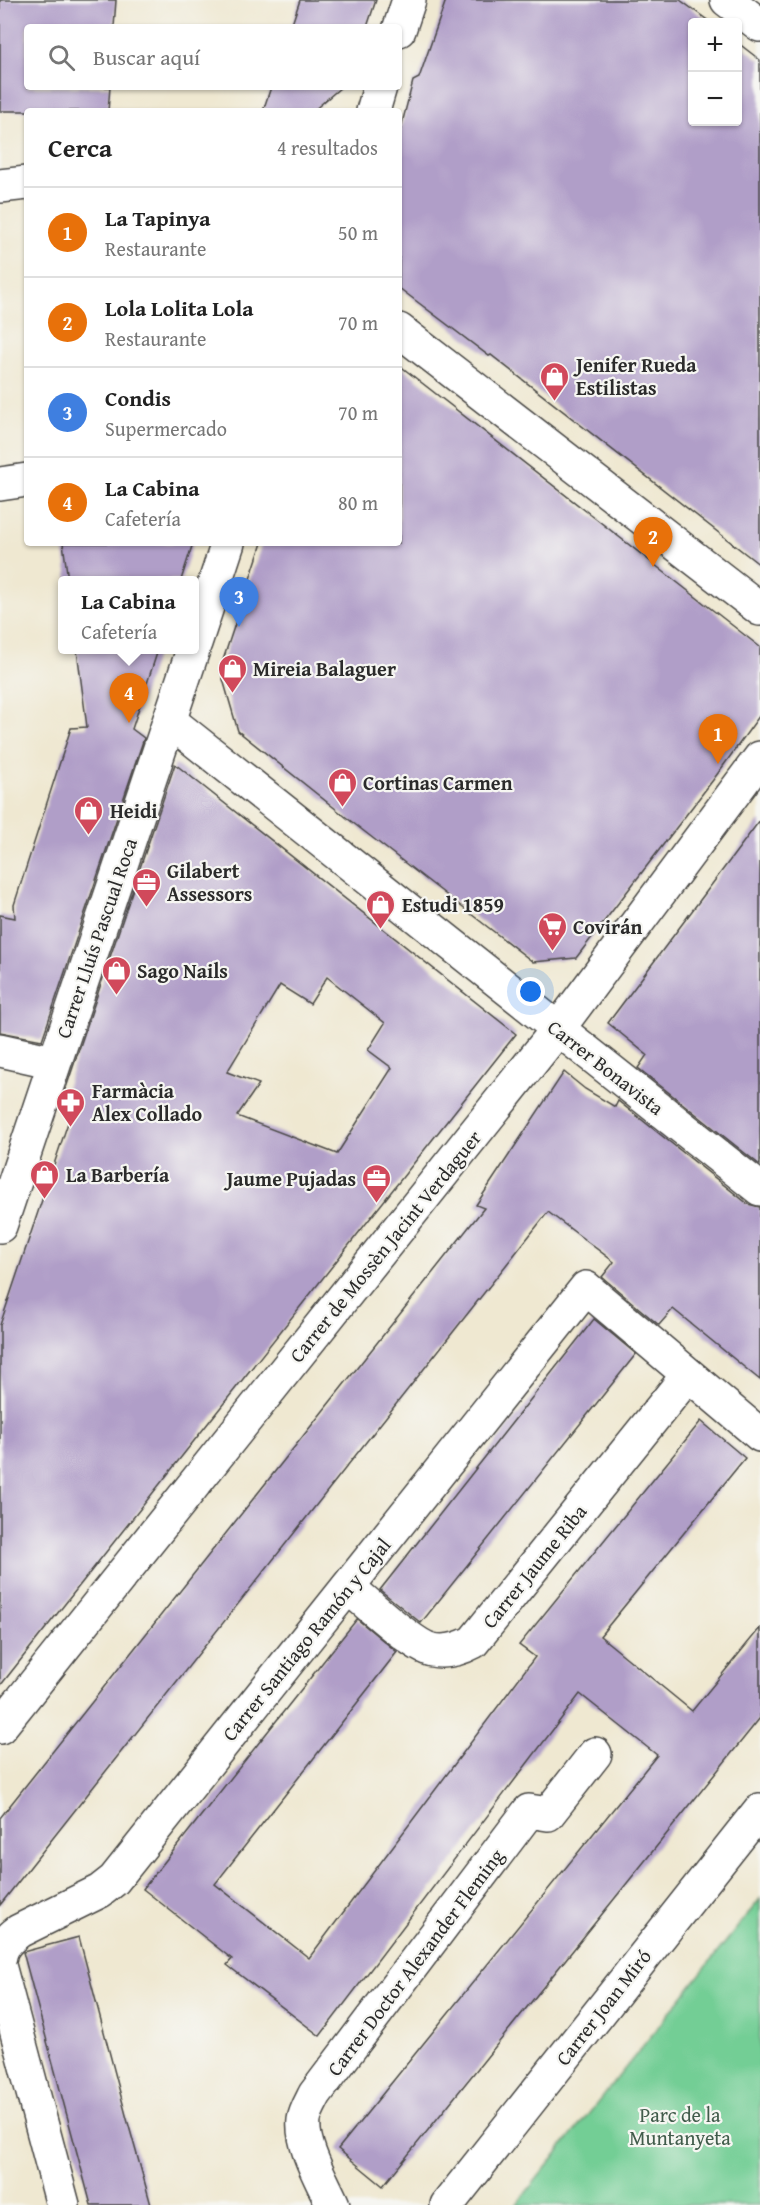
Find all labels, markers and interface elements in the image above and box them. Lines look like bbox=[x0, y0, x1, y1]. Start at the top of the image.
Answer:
map controls bbox=[688, 18, 742, 126]
button: + bbox=[688, 18, 742, 72]
search box bbox=[24, 24, 402, 90]
icon: search bbox=[45, 41, 78, 74]
text: Buscar aquí bbox=[93, 41, 200, 73]
button: − bbox=[688, 72, 742, 126]
text: Cerca bbox=[48, 128, 112, 167]
text: 4 resultados bbox=[277, 133, 378, 162]
text: La Tapinya bbox=[105, 202, 211, 234]
text: 1 bbox=[62, 218, 73, 247]
text: 50 m bbox=[338, 218, 378, 247]
text: Restaurante bbox=[105, 234, 206, 263]
text: Lola Lolita Lola bbox=[105, 292, 254, 324]
text: 2 bbox=[62, 308, 73, 337]
text: 70 m bbox=[338, 308, 378, 337]
text: Restaurante bbox=[105, 324, 206, 353]
place label: Jenifer Rueda Estilistas bbox=[573, 350, 697, 402]
shop icon: Jenifer Rueda Estilistas bbox=[539, 360, 571, 402]
text: Condis bbox=[105, 382, 171, 414]
text: 3 bbox=[62, 398, 73, 427]
text: 70 m bbox=[338, 398, 378, 427]
text: Supermercado bbox=[105, 414, 227, 443]
text: La Cabina bbox=[105, 472, 199, 504]
text: 4 bbox=[62, 488, 73, 517]
text: 80 m bbox=[338, 488, 378, 517]
text: Cafetería bbox=[105, 504, 181, 533]
pin: 2 bbox=[634, 518, 672, 567]
popup bbox=[58, 576, 199, 654]
pin: 3 bbox=[220, 578, 258, 627]
text: La Cabina bbox=[81, 585, 176, 617]
text: Cafetería bbox=[81, 617, 157, 646]
shop icon: Mireia Balaguer bbox=[216, 652, 248, 694]
place label: Mireia Balaguer bbox=[253, 654, 396, 683]
pin: 4 bbox=[110, 674, 148, 723]
pin: 1 bbox=[698, 714, 738, 764]
shop icon: Cortinas Carmen bbox=[326, 766, 358, 808]
place label: Cortinas Carmen bbox=[363, 768, 513, 797]
shop icon: Heidi bbox=[73, 794, 105, 836]
place label: Heidi bbox=[110, 796, 158, 825]
street label: Carrer Lluís Pascual Roca bbox=[48, 833, 144, 1042]
place label: Gilabert Assessors bbox=[167, 856, 252, 908]
office icon: Gilabert Assessors bbox=[130, 866, 162, 908]
shop icon: Estudi 1859 bbox=[365, 888, 397, 930]
place label: Estudi 1859 bbox=[402, 890, 504, 919]
supermarket icon: Covirán bbox=[536, 910, 568, 952]
place label: Covirán bbox=[573, 912, 642, 941]
shop icon: Sago Nails bbox=[100, 954, 132, 996]
place label: Sago Nails bbox=[137, 956, 228, 985]
your location bbox=[516, 977, 545, 1006]
street label: Carrer Bonavista bbox=[542, 1012, 671, 1122]
place label: Farmàcia Alex Collado bbox=[92, 1076, 203, 1128]
pharmacy icon: Farmàcia Alex Collado bbox=[55, 1086, 87, 1128]
street label: Carrer de Mossèn Jacint Verdaguer bbox=[282, 1124, 488, 1368]
shop icon: La Barbería bbox=[29, 1158, 61, 1200]
place label: La Barbería bbox=[66, 1160, 170, 1189]
office icon: Jaume Pujadas bbox=[361, 1162, 393, 1204]
place label: Jaume Pujadas bbox=[223, 1164, 356, 1193]
street label: Carrer Jaume Riba bbox=[475, 1497, 593, 1634]
street label: Carrer Santiago Ramón y Cajal bbox=[215, 1531, 397, 1747]
street label: Carrer Doctor Alexander Fleming bbox=[320, 1842, 510, 2082]
street label: Carrer Joan Miró bbox=[548, 1943, 658, 2071]
park label: Parc de la Muntanyeta bbox=[629, 2100, 731, 2152]

